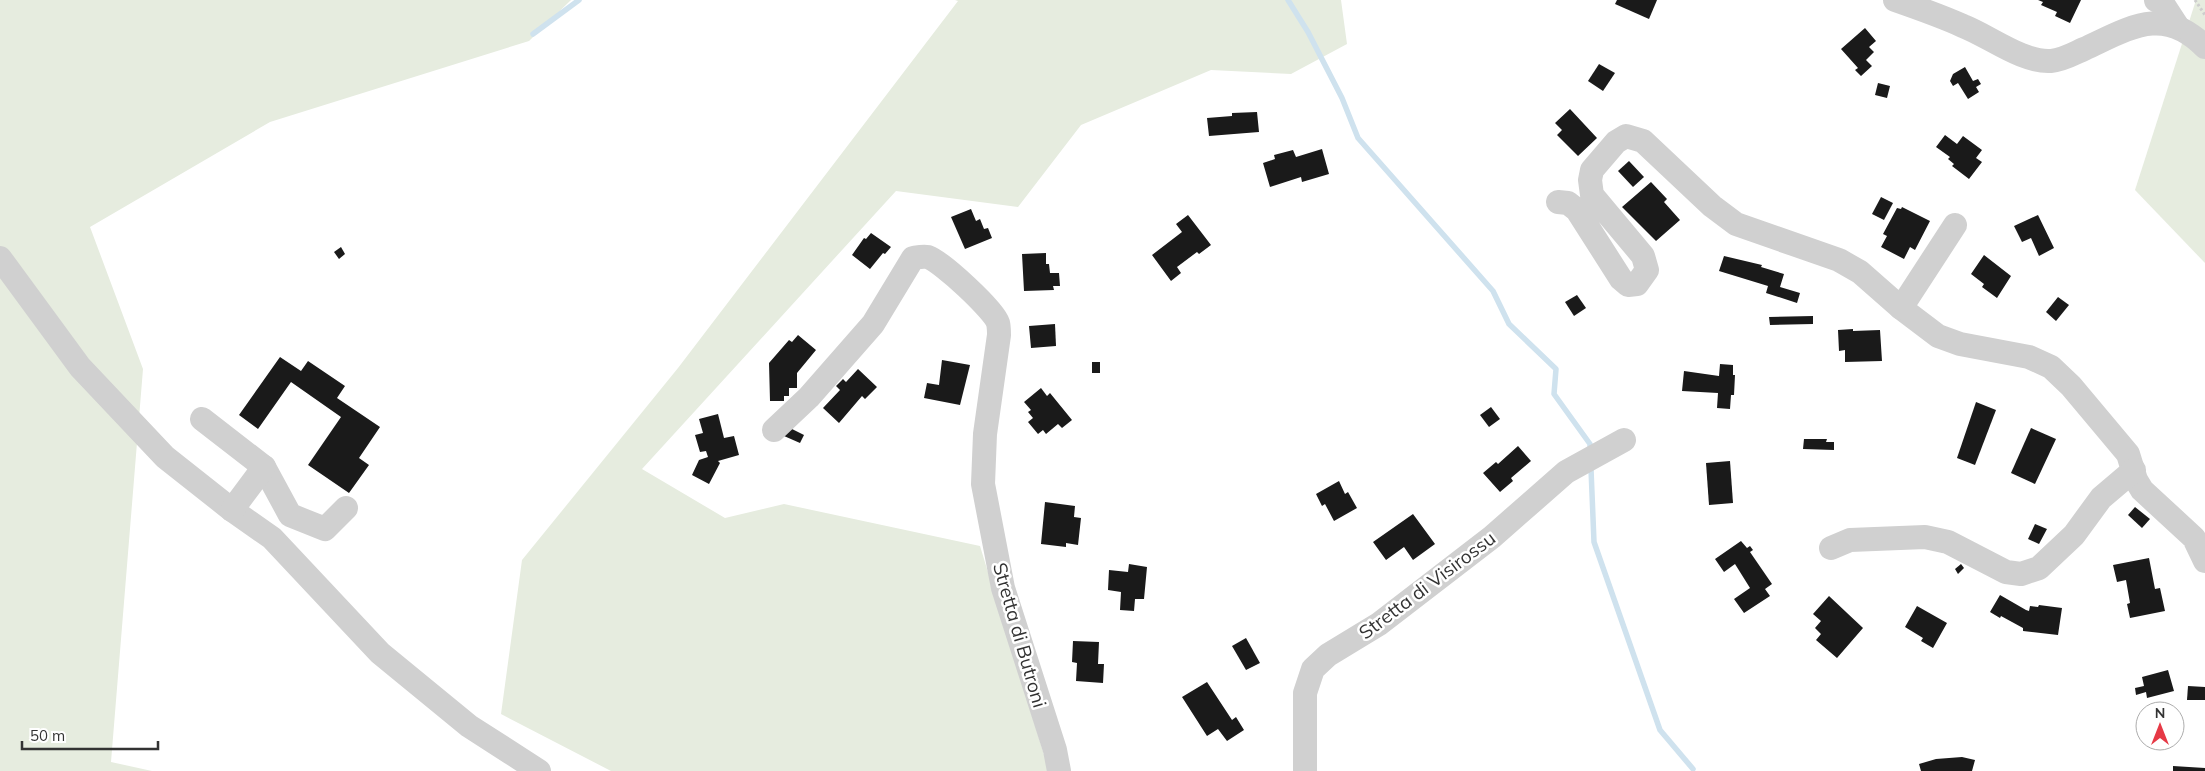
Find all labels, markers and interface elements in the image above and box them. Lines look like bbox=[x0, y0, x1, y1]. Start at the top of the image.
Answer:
street label: Stretta di Visirossu bbox=[1354, 526, 1500, 644]
street label: Stretta di Butroni bbox=[988, 560, 1052, 710]
north arrow bbox=[2135, 701, 2185, 751]
text: N bbox=[2155, 704, 2165, 722]
scale bar bbox=[22, 718, 159, 750]
text: 50 m bbox=[30, 726, 65, 745]

